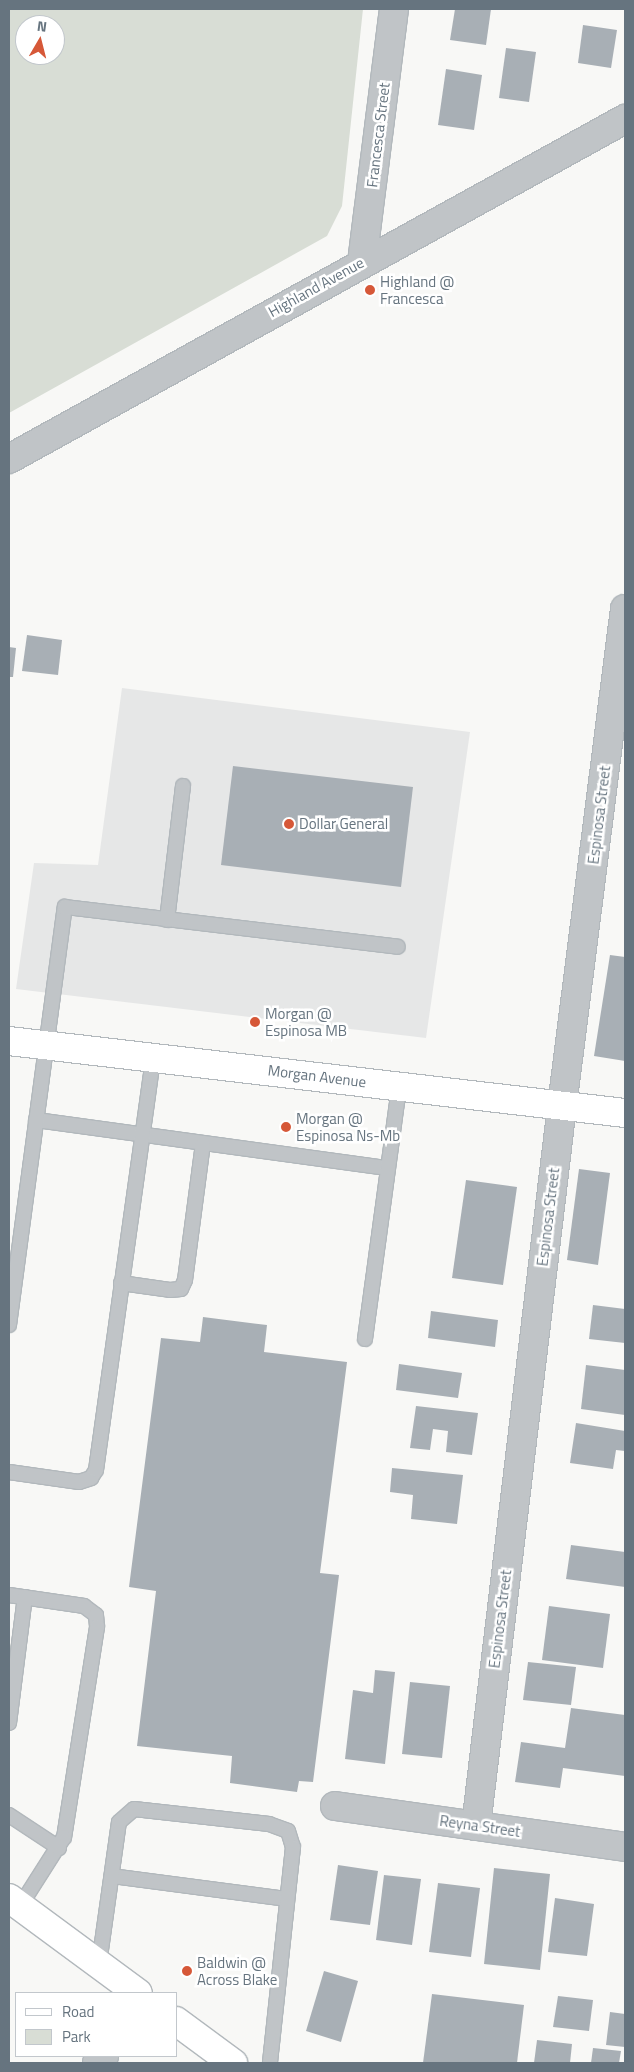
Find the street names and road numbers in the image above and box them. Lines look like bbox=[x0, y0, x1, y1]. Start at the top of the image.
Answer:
street label: Francesca Street bbox=[363, 82, 393, 188]
street label: Highland Avenue bbox=[265, 253, 367, 321]
street label: Espinosa Street bbox=[584, 765, 614, 865]
street label: Morgan Avenue bbox=[267, 1061, 367, 1091]
street label: Espinosa Street bbox=[533, 1167, 563, 1267]
street label: Espinosa Street bbox=[485, 1569, 515, 1669]
street label: Reyna Street bbox=[438, 1811, 522, 1841]

